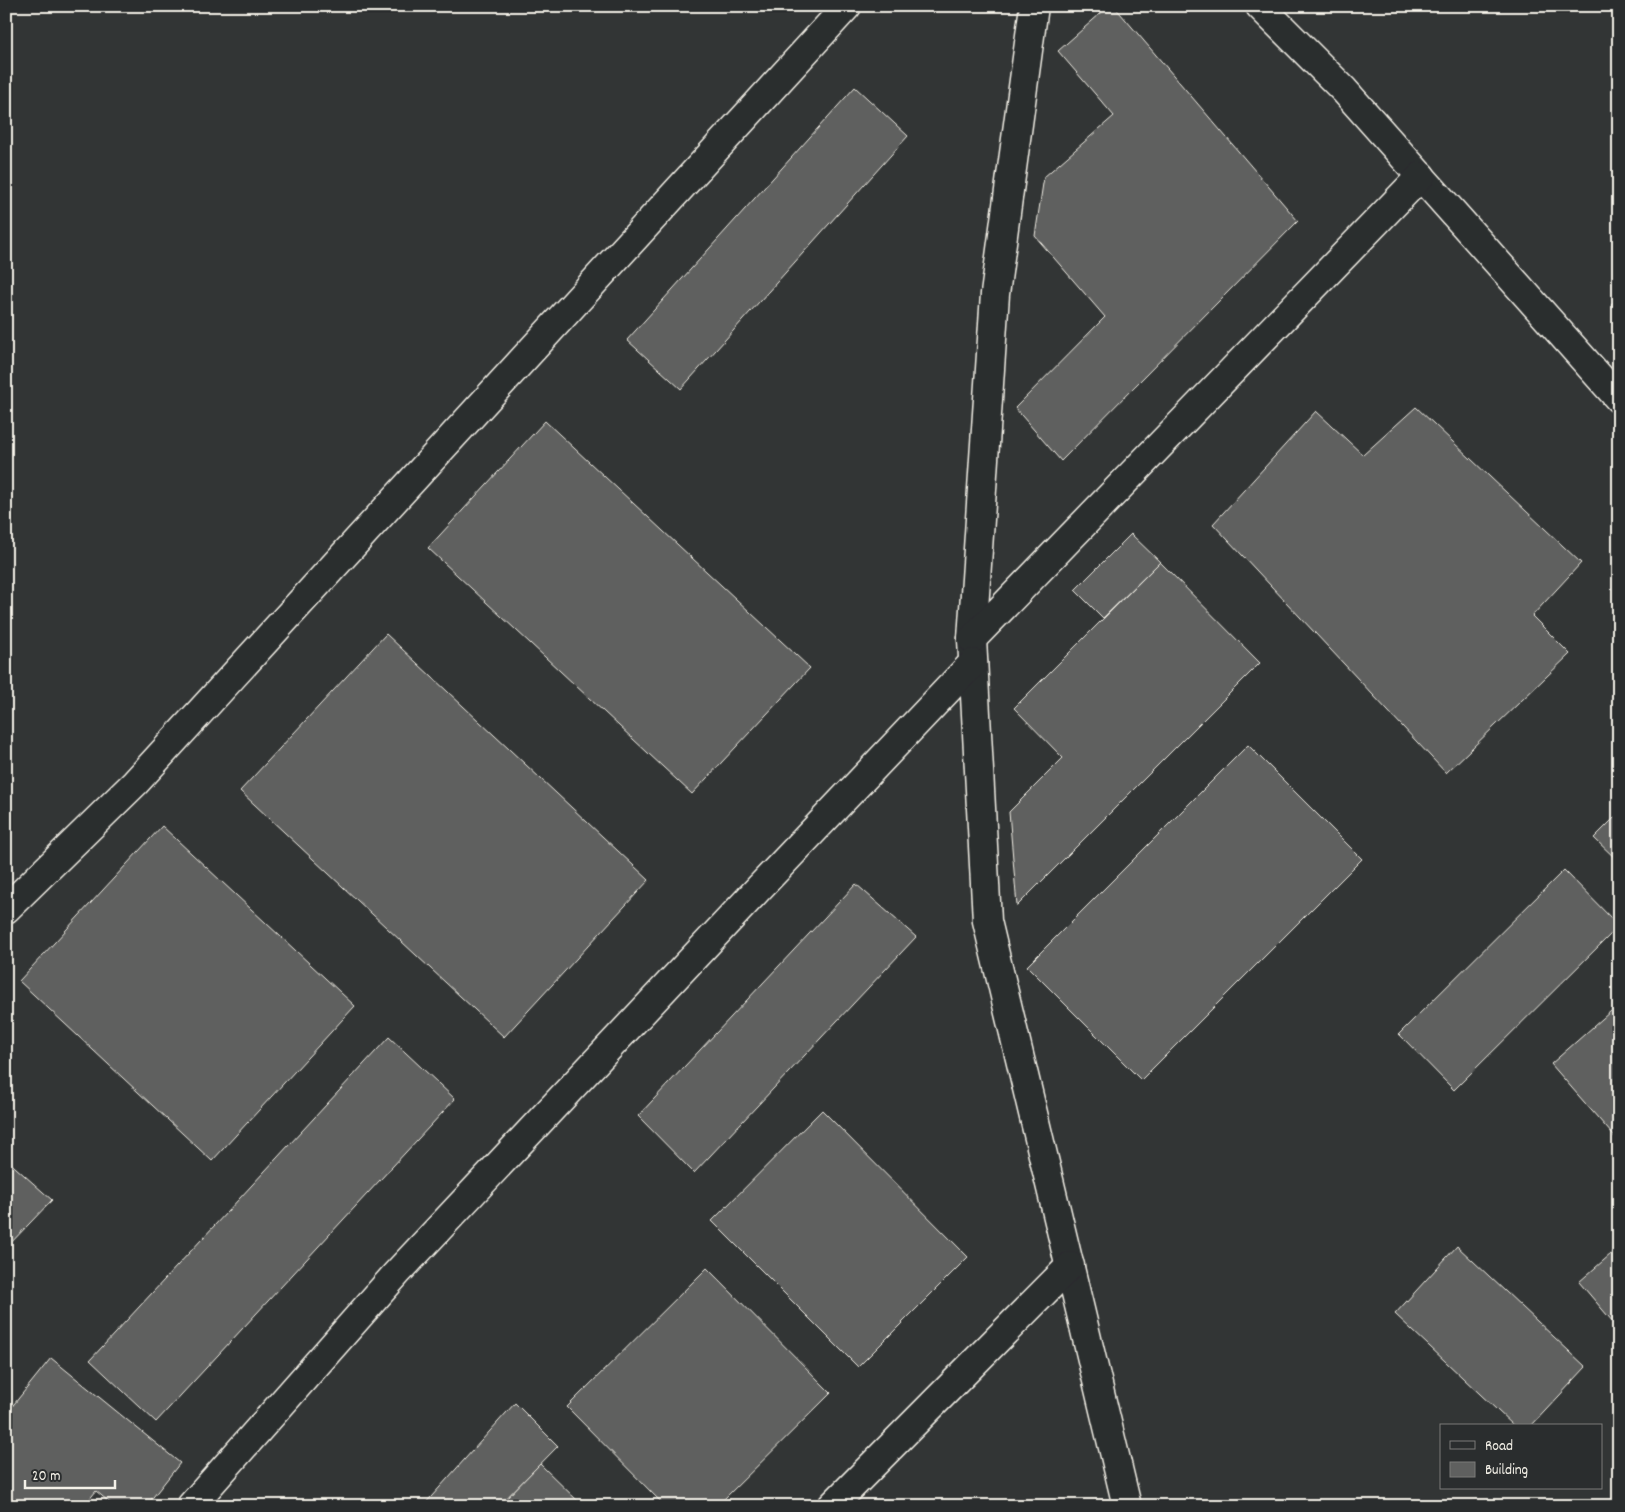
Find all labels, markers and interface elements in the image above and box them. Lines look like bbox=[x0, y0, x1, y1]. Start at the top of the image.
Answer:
legend bbox=[1440, 1424, 1602, 1490]
text: Road bbox=[1485, 1436, 1513, 1458]
scale bar bbox=[25, 1457, 115, 1489]
text: Building bbox=[1485, 1460, 1528, 1482]
text: 20 m bbox=[32, 1466, 60, 1488]

